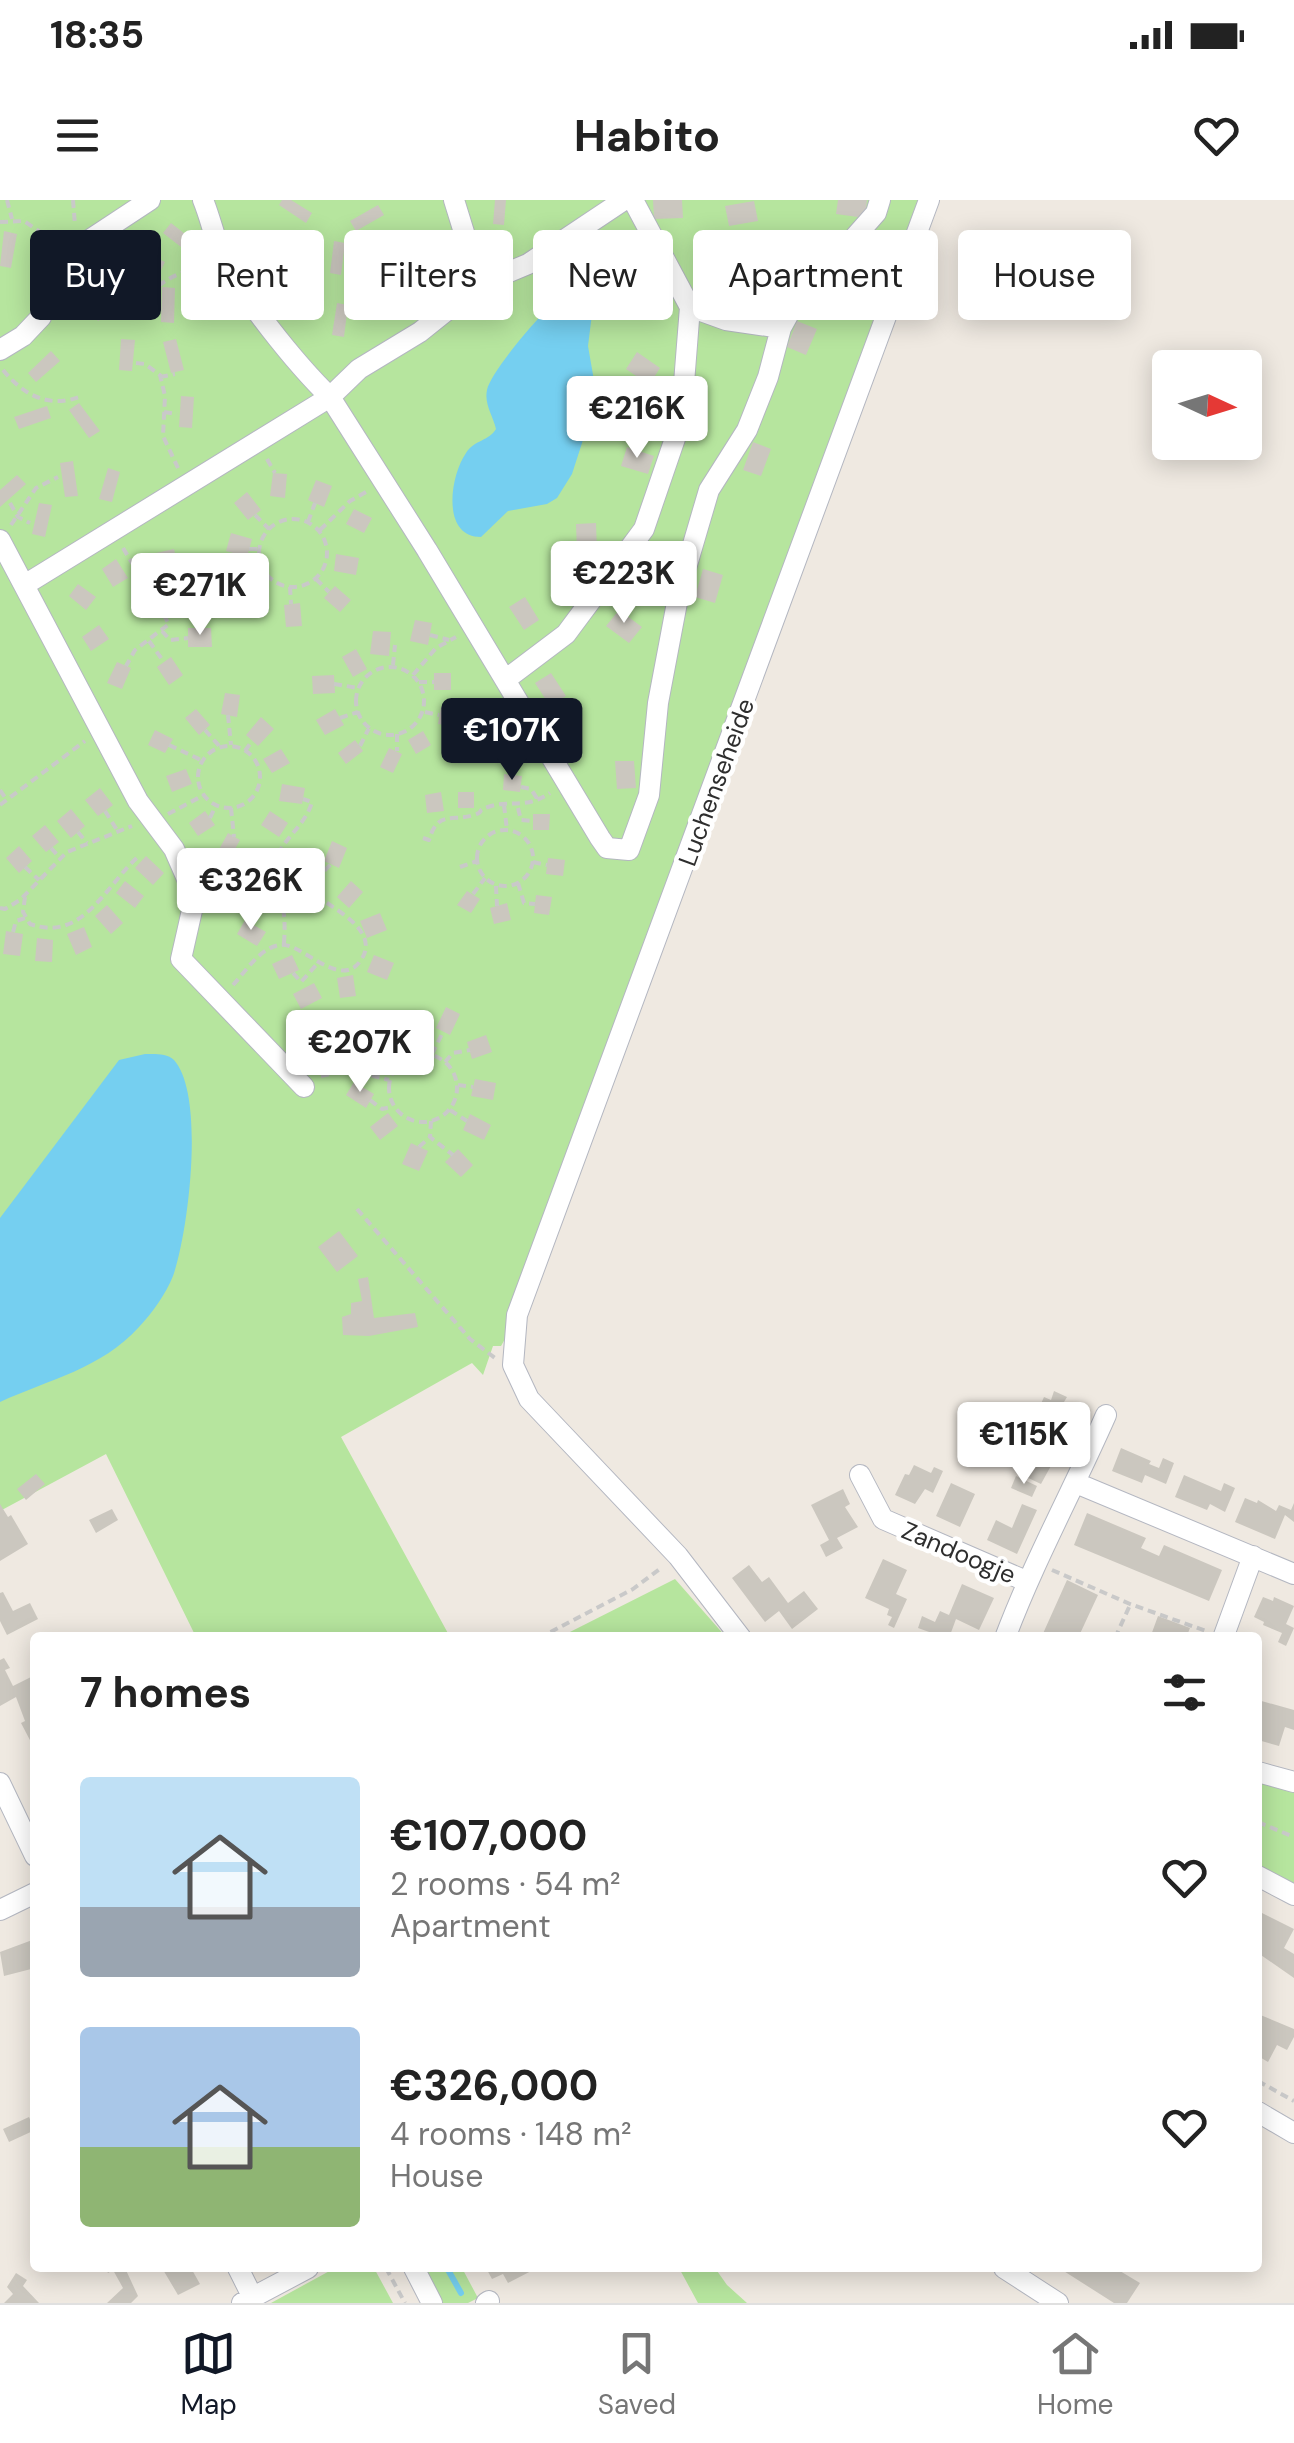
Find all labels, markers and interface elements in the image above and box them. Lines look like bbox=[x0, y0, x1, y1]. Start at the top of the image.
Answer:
text: 18:35 bbox=[50, 10, 144, 60]
text: Habito bbox=[574, 106, 720, 165]
icon: menu bbox=[50, 108, 105, 163]
icon: heart bbox=[1189, 108, 1244, 163]
chip: Buy bbox=[30, 230, 161, 320]
chip: Rent bbox=[181, 230, 324, 320]
chip: Filters bbox=[344, 230, 513, 320]
chip: New bbox=[533, 230, 673, 320]
chip: Apartment bbox=[693, 230, 938, 320]
chip: House bbox=[958, 230, 1131, 320]
north arrow bbox=[1152, 350, 1262, 460]
map controls bbox=[1152, 350, 1262, 460]
pin: €216K bbox=[567, 376, 707, 461]
text: €216K bbox=[589, 387, 685, 429]
pin: €223K bbox=[554, 541, 694, 626]
text: €223K bbox=[573, 552, 675, 594]
pin: €271K bbox=[130, 553, 270, 638]
text: €271K bbox=[153, 564, 247, 606]
street label: Luchenseheide bbox=[671, 694, 762, 870]
pin: €107K bbox=[442, 698, 582, 783]
text: €107K bbox=[463, 709, 561, 751]
pin: €326K bbox=[181, 848, 321, 933]
text: €326K bbox=[199, 859, 303, 901]
pin: €207K bbox=[290, 1010, 430, 1095]
text: €207K bbox=[308, 1021, 412, 1063]
pin: €115K bbox=[954, 1402, 1094, 1487]
text: €115K bbox=[979, 1413, 1069, 1455]
street label: Zandoogje bbox=[897, 1514, 1021, 1591]
text: 7 homes bbox=[80, 1665, 251, 1720]
icon: filters bbox=[1157, 1665, 1212, 1720]
text: €107,000 bbox=[390, 1808, 587, 1863]
icon: home bbox=[160, 1817, 280, 1937]
icon: heart bbox=[1157, 1850, 1212, 1905]
text: 2 rooms · 54 m² bbox=[390, 1863, 621, 1905]
text: Apartment bbox=[390, 1905, 551, 1947]
text: €326,000 bbox=[390, 2058, 598, 2113]
icon: home bbox=[160, 2067, 280, 2187]
icon: heart bbox=[1157, 2100, 1212, 2155]
text: 4 rooms · 148 m² bbox=[390, 2113, 632, 2155]
text: House bbox=[390, 2155, 483, 2197]
tab: Map bbox=[180, 2326, 237, 2423]
tab: Saved bbox=[598, 2326, 676, 2423]
tab: Home bbox=[1037, 2326, 1114, 2423]

